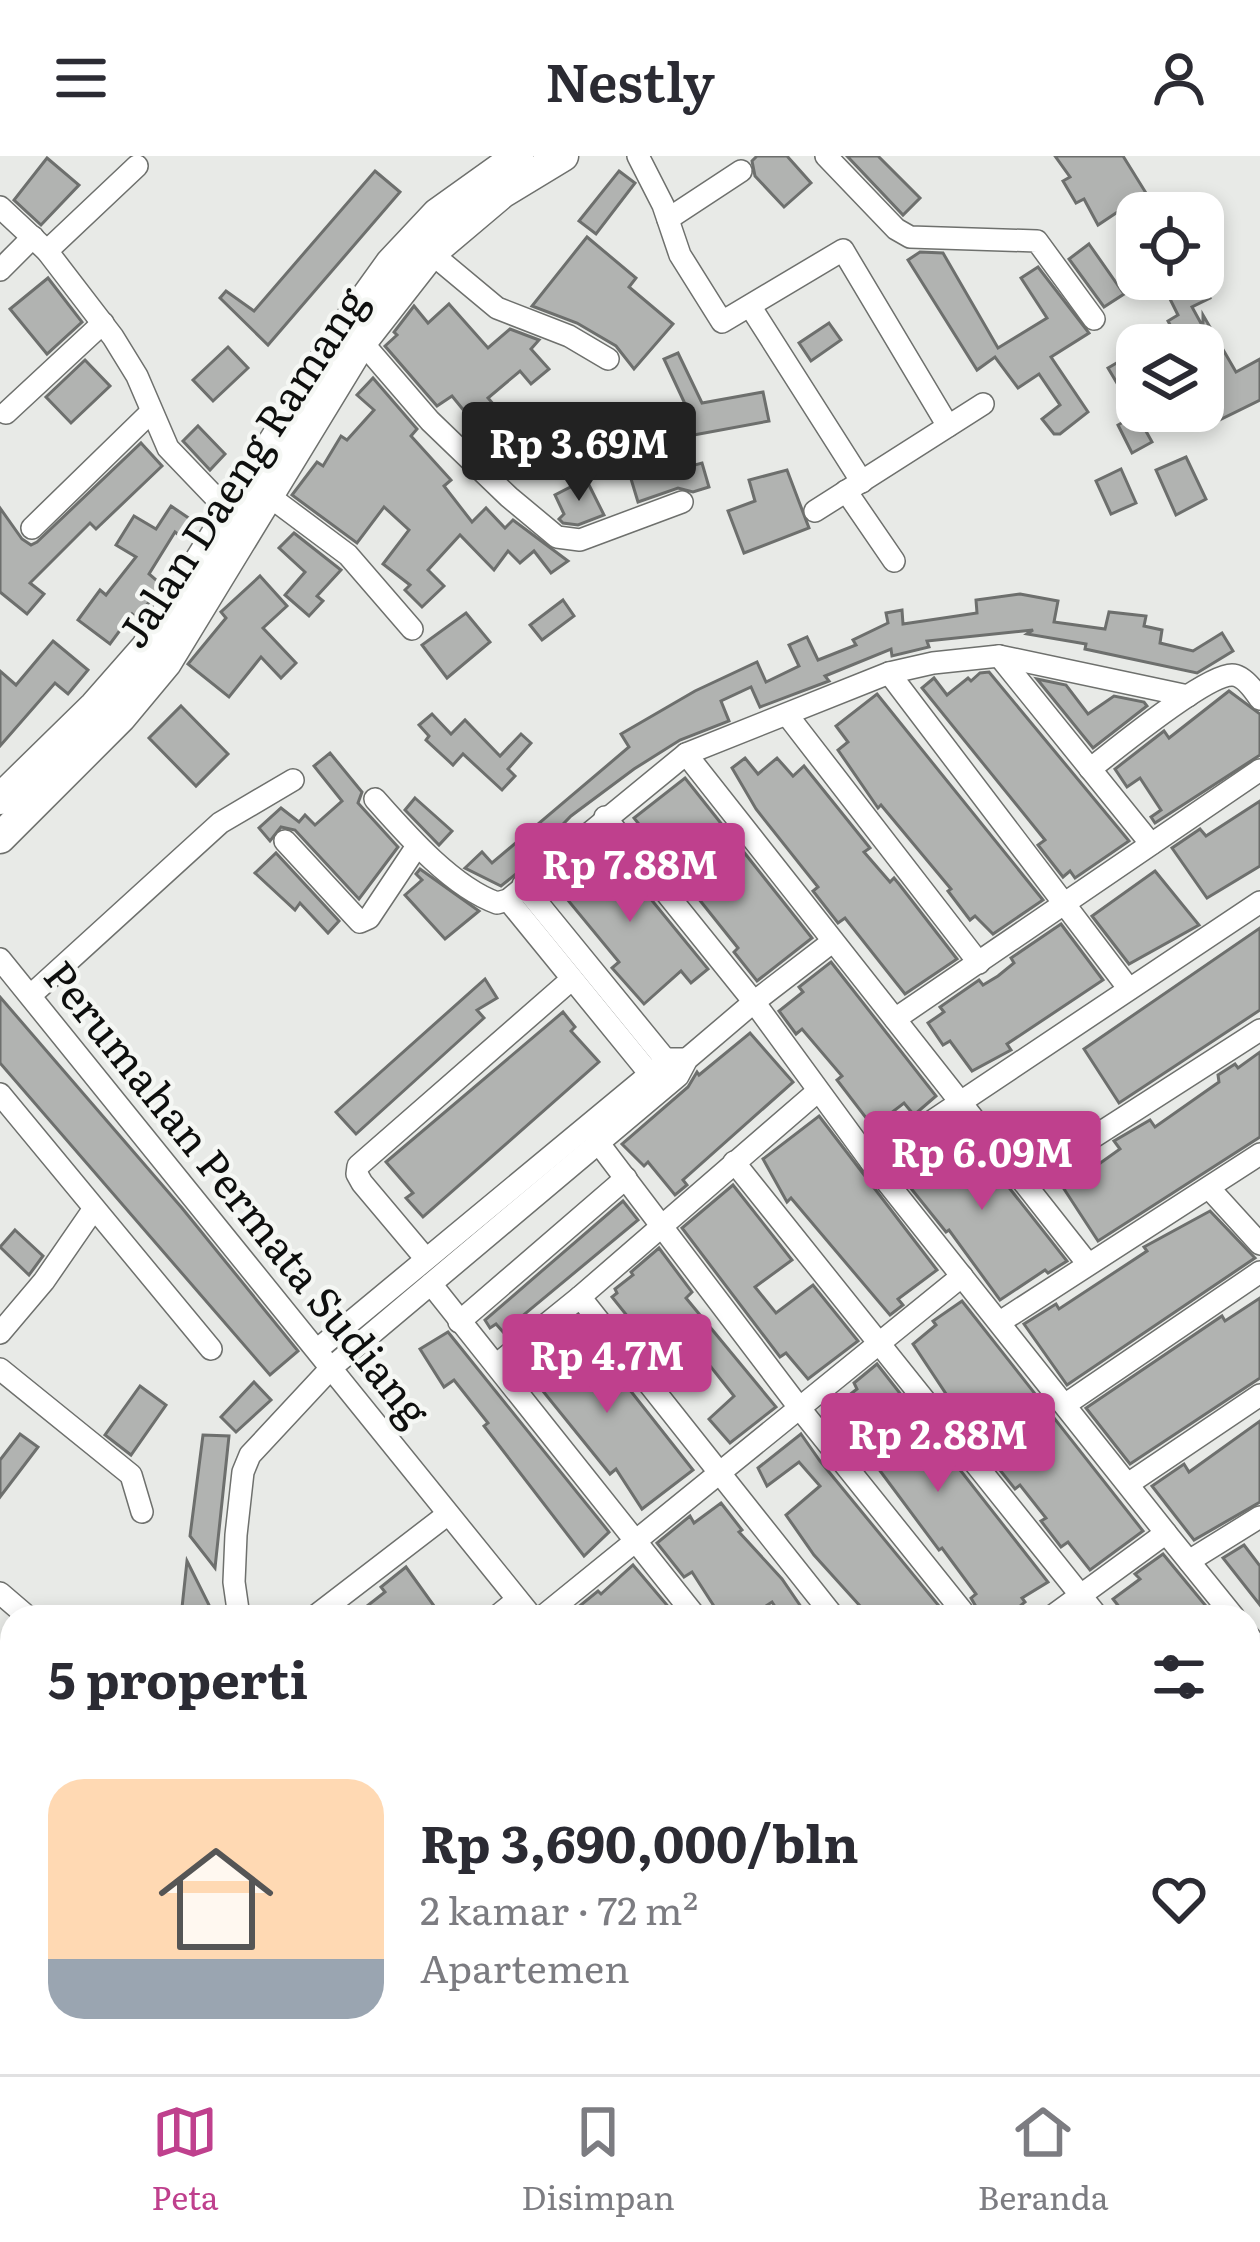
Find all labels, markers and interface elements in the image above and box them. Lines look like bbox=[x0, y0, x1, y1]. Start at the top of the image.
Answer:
text: Nestly bbox=[545, 38, 715, 119]
icon: menu bbox=[48, 45, 114, 111]
icon: person bbox=[1146, 45, 1212, 111]
map controls bbox=[1116, 192, 1224, 432]
button: locate bbox=[1116, 192, 1224, 300]
street label: Jalan Daeng Ramang bbox=[100, 273, 380, 658]
button: layers bbox=[1116, 324, 1224, 432]
pin: Rp 3.69M bbox=[455, 402, 703, 504]
text: Rp 3.69M bbox=[489, 412, 669, 470]
pin: Rp 7.88M bbox=[506, 823, 754, 925]
text: Rp 7.88M bbox=[542, 833, 718, 891]
street label: Perumahan Permata Sudiang bbox=[31, 946, 447, 1439]
pin: Rp 6.09M bbox=[858, 1111, 1106, 1213]
text: Rp 6.09M bbox=[891, 1121, 1073, 1179]
pin: Rp 4.7M bbox=[496, 1314, 718, 1416]
text: Rp 4.7M bbox=[529, 1324, 685, 1382]
pin: Rp 2.88M bbox=[814, 1393, 1062, 1495]
text: Rp 2.88M bbox=[848, 1403, 1028, 1461]
text: 5 properti bbox=[48, 1639, 308, 1715]
icon: filters bbox=[1146, 1644, 1212, 1710]
text: Rp 3,690,000/bln bbox=[420, 1803, 859, 1879]
icon: home bbox=[144, 1827, 288, 1971]
icon: heart bbox=[1146, 1866, 1212, 1932]
text: 2 kamar · 72 m² bbox=[420, 1879, 698, 1937]
text: Apartemen bbox=[420, 1937, 630, 1995]
tab: Peta bbox=[151, 2099, 219, 2220]
tab: Disimpan bbox=[521, 2099, 675, 2220]
tab: Beranda bbox=[977, 2099, 1109, 2220]

